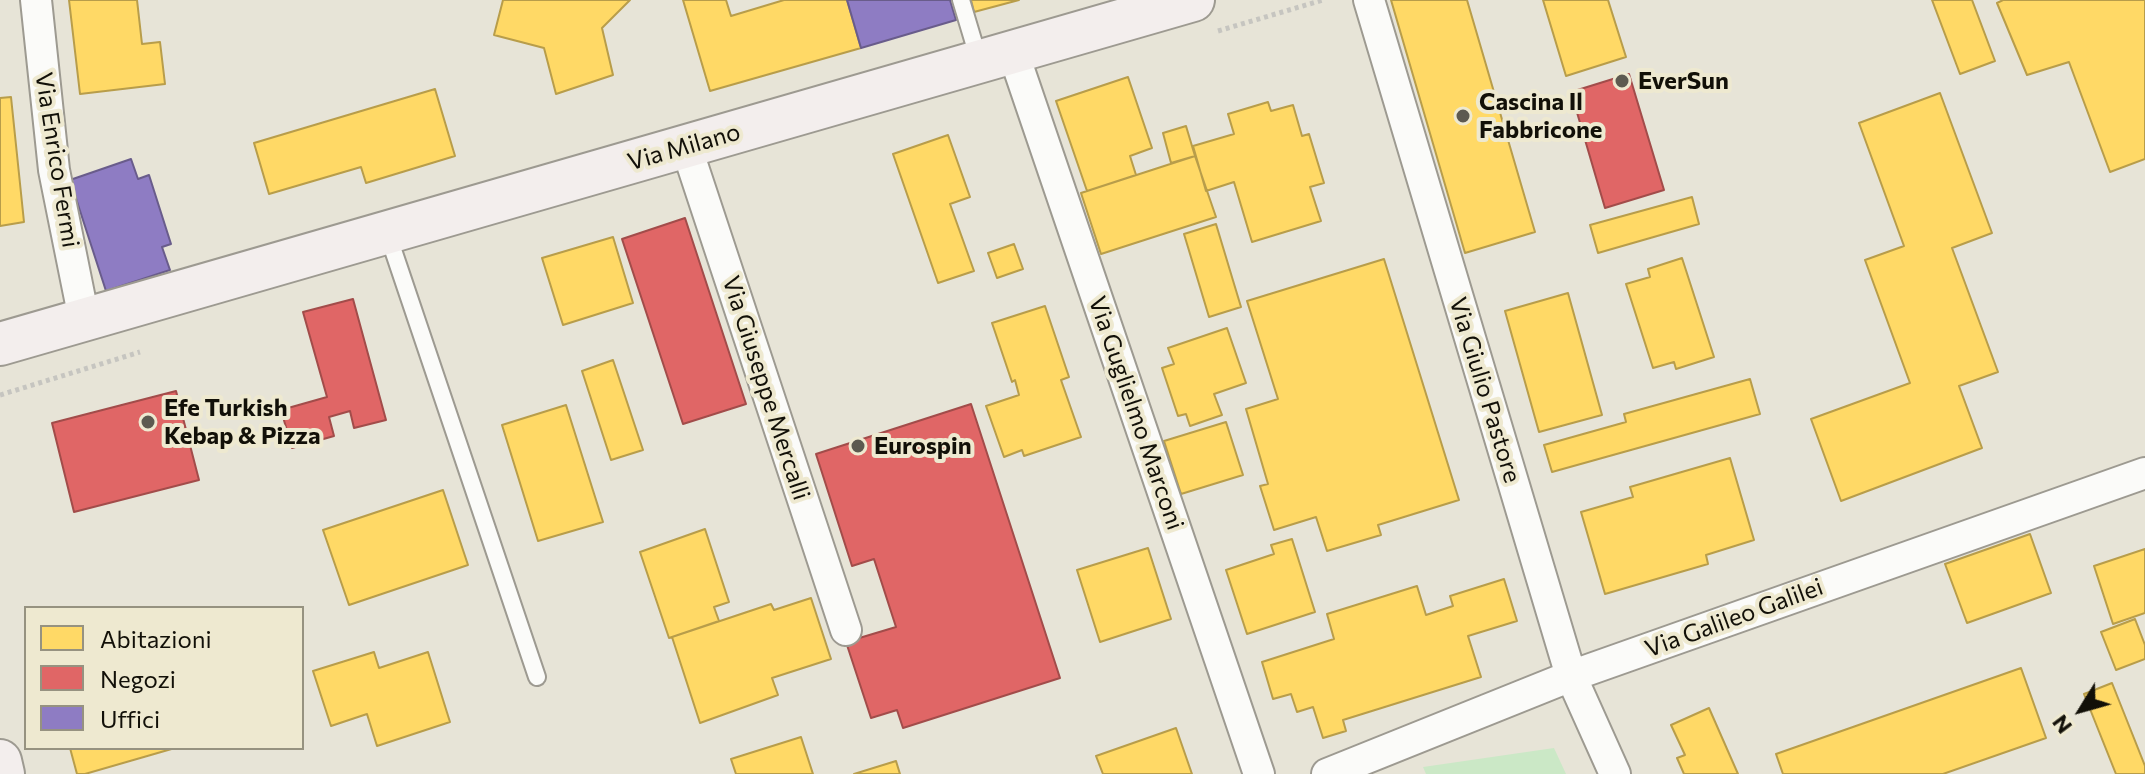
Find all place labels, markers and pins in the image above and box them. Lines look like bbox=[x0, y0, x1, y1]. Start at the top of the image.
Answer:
place label: EverSun bbox=[1638, 67, 1729, 95]
marker: EverSun bbox=[1613, 72, 1631, 90]
place label: Cascina Il Fabbricone bbox=[1479, 88, 1603, 144]
marker: Cascina Il Fabbricone bbox=[1454, 107, 1472, 125]
place label: Efe Turkish Kebap & Pizza bbox=[164, 394, 321, 450]
marker: Efe Turkish Kebap & Pizza bbox=[139, 413, 157, 431]
place label: Eurospin bbox=[874, 432, 972, 460]
marker: Eurospin bbox=[849, 437, 867, 455]

